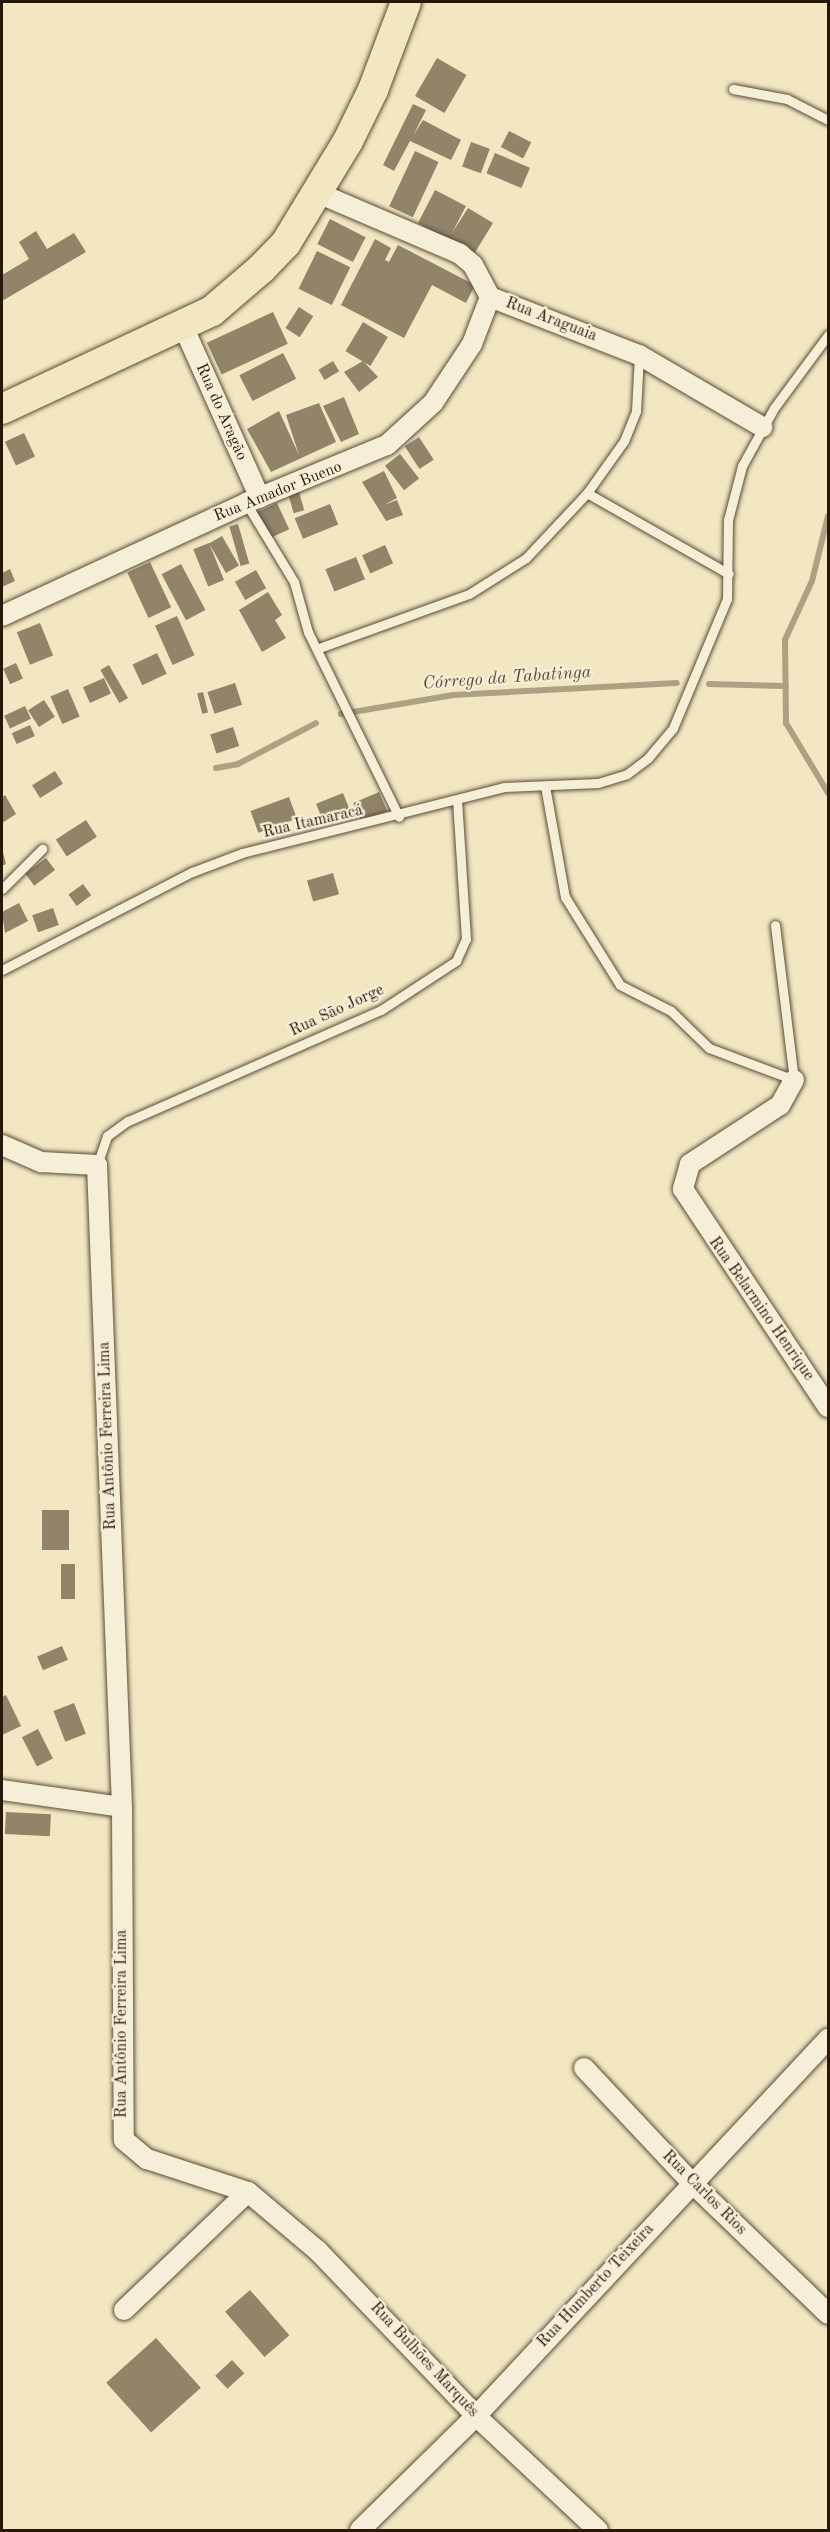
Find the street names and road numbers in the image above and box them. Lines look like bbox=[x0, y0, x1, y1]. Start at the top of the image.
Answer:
street label: Rua Araguaia bbox=[503, 294, 599, 346]
street label: Rua do Aragão bbox=[191, 360, 251, 464]
street label: Rua Amador Bueno bbox=[211, 458, 345, 526]
street label: Rua Itamaracá bbox=[261, 801, 365, 843]
street label: Rua São Jorge bbox=[287, 981, 387, 1041]
street label: Rua Belarmino Henrique bbox=[704, 1233, 818, 1385]
street label: Rua Antônio Ferreira Lima bbox=[95, 1341, 121, 1531]
street label: Rua Antônio Ferreira Lima bbox=[112, 1930, 132, 2118]
street label: Rua Carlos Rios bbox=[658, 2147, 750, 2239]
street label: Rua Humberto Teixeira bbox=[534, 2220, 658, 2352]
street label: Rua Bulhões Marquês bbox=[366, 2298, 482, 2422]

